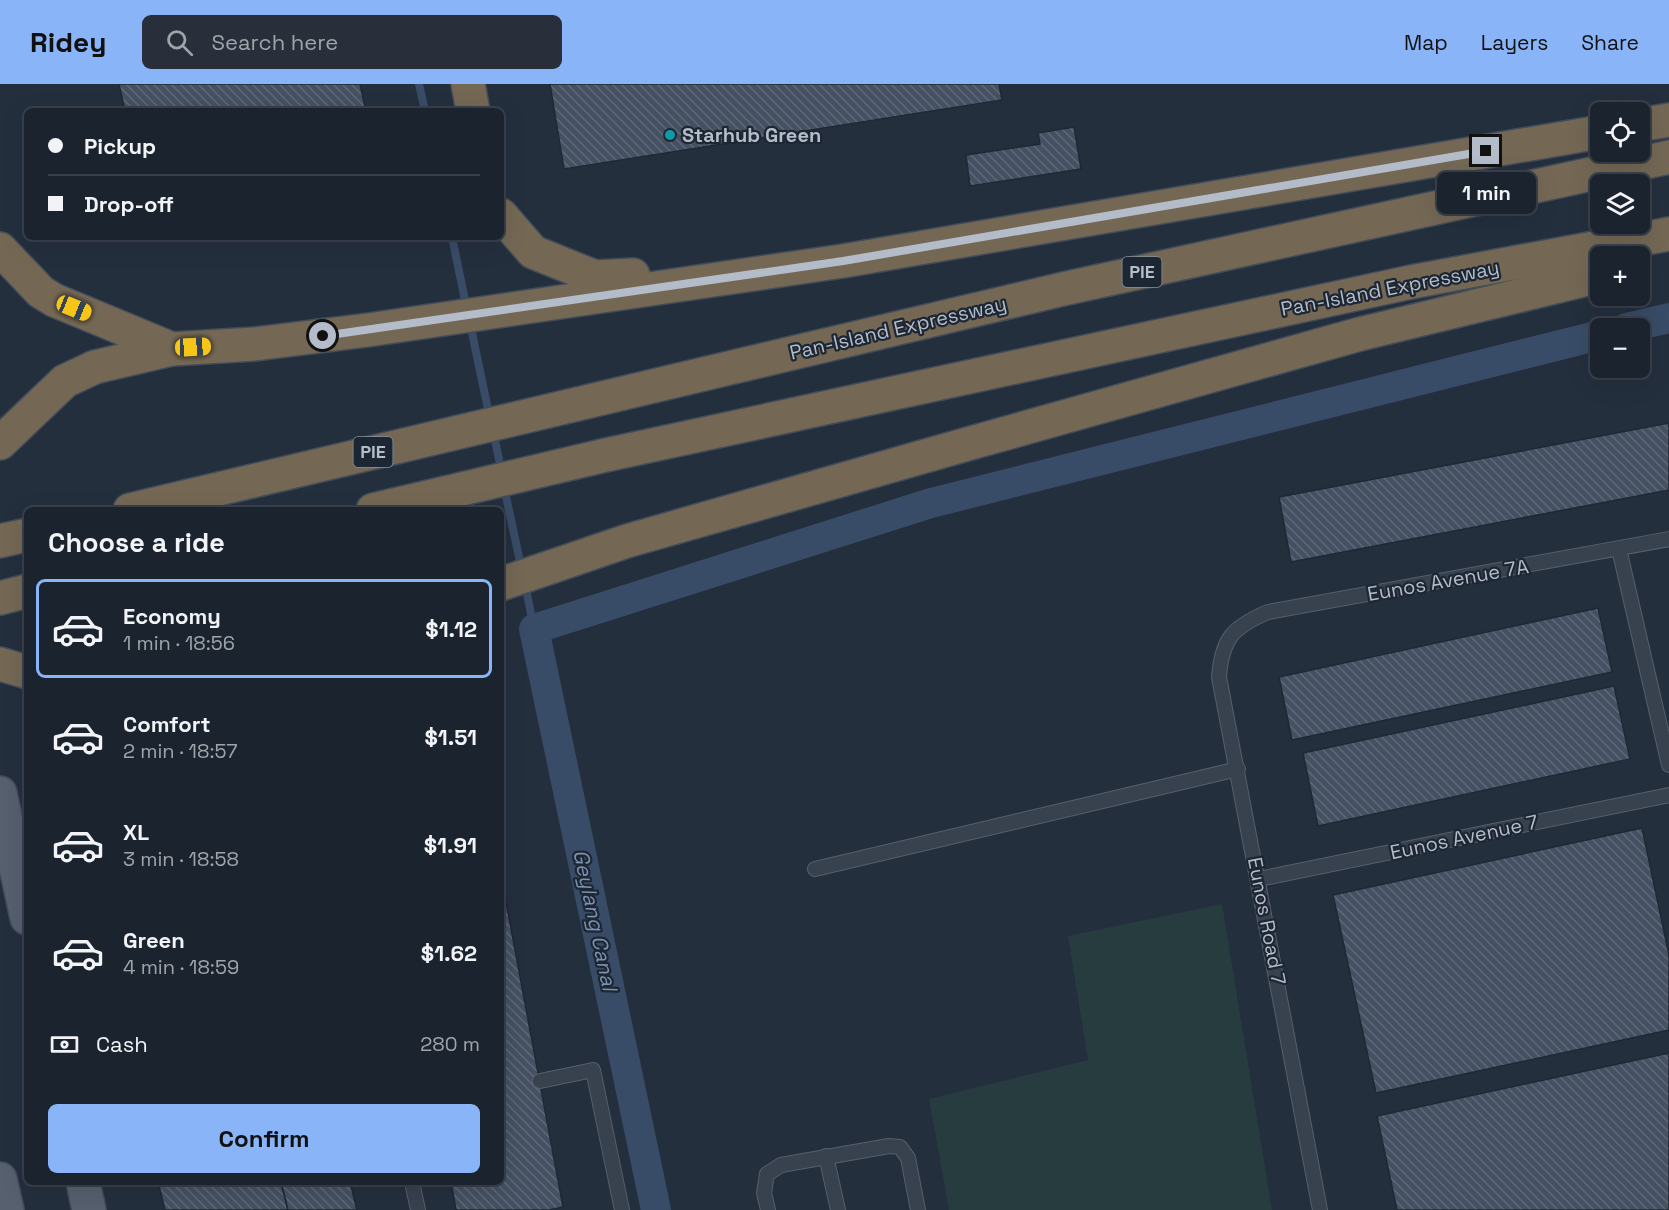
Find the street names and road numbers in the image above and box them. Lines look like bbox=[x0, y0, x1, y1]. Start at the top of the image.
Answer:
street label: Pan-Island Expressway bbox=[1279, 254, 1501, 322]
road number: PIE bbox=[1122, 257, 1162, 287]
street label: Pan-Island Expressway bbox=[787, 290, 1009, 366]
road number: PIE bbox=[354, 437, 392, 467]
street label: Eunos Avenue 7A bbox=[1365, 553, 1531, 607]
street label: Eunos Avenue 7 bbox=[1388, 809, 1540, 865]
street label: Eunos Road 7 bbox=[1242, 855, 1292, 987]

